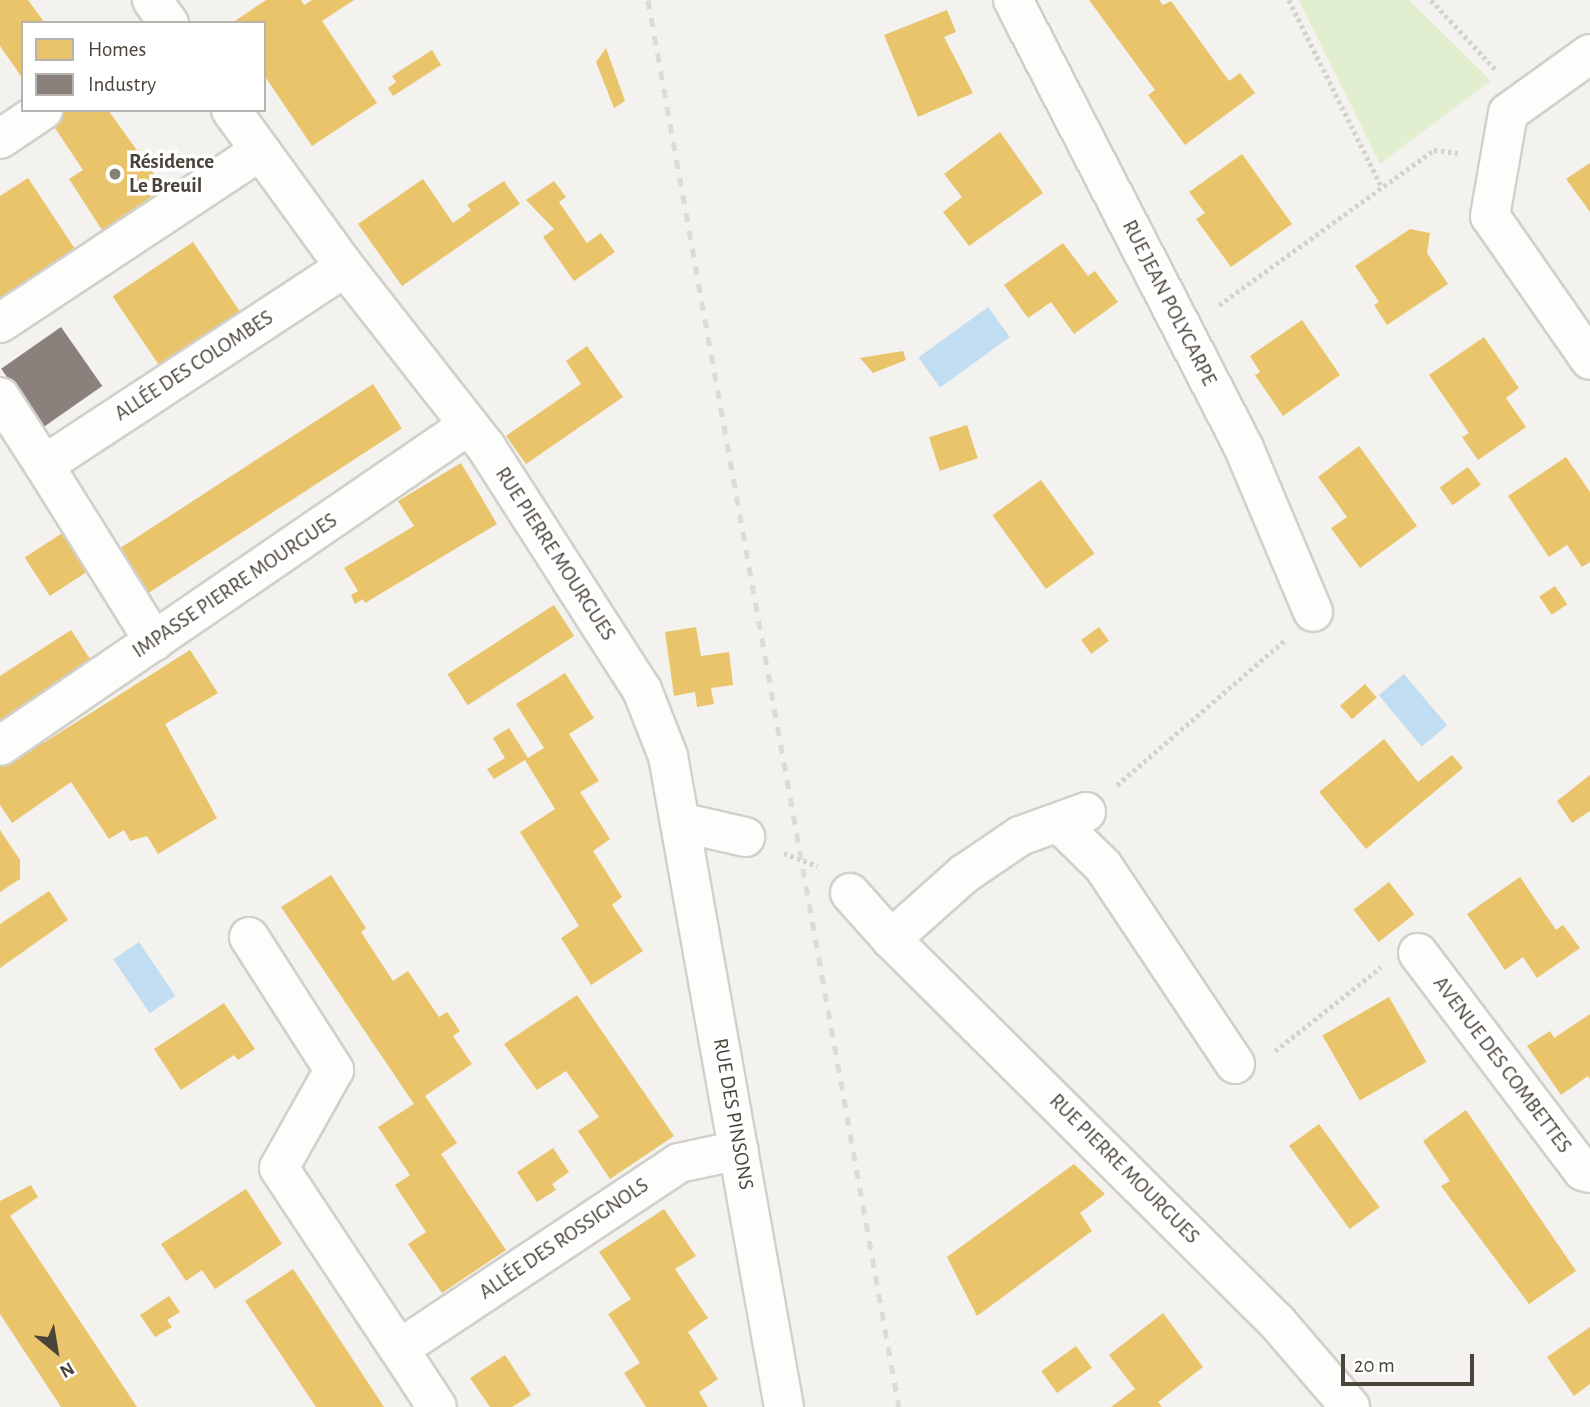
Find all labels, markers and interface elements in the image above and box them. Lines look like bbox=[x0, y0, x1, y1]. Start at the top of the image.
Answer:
legend bbox=[21, 21, 266, 112]
text: Homes bbox=[88, 39, 146, 60]
text: Industry bbox=[88, 74, 156, 95]
place label: Résidence Le Breuil bbox=[129, 149, 214, 199]
marker: Résidence Le Breuil bbox=[107, 166, 123, 182]
street label: RUE JEAN POLYCARPE bbox=[1116, 216, 1222, 390]
street label: ALLÉE DES COLOMBES bbox=[110, 305, 278, 427]
street label: RUE PIERRE MOURGUES bbox=[489, 463, 621, 645]
street label: IMPASSE PIERRE MOURGUES bbox=[128, 508, 342, 664]
street label: AVENUE DES COMBETTES bbox=[1427, 972, 1577, 1158]
street label: RUE DES PINSONS bbox=[707, 1036, 759, 1192]
street label: RUE PIERRE MOURGUES bbox=[1044, 1089, 1204, 1249]
street label: ALLÉE DES ROSSIGNOLS bbox=[475, 1173, 653, 1305]
north arrow bbox=[21, 1316, 91, 1386]
scale bar bbox=[1345, 1340, 1478, 1384]
text: 20 m bbox=[1354, 1355, 1395, 1376]
text: N bbox=[56, 1358, 77, 1381]

